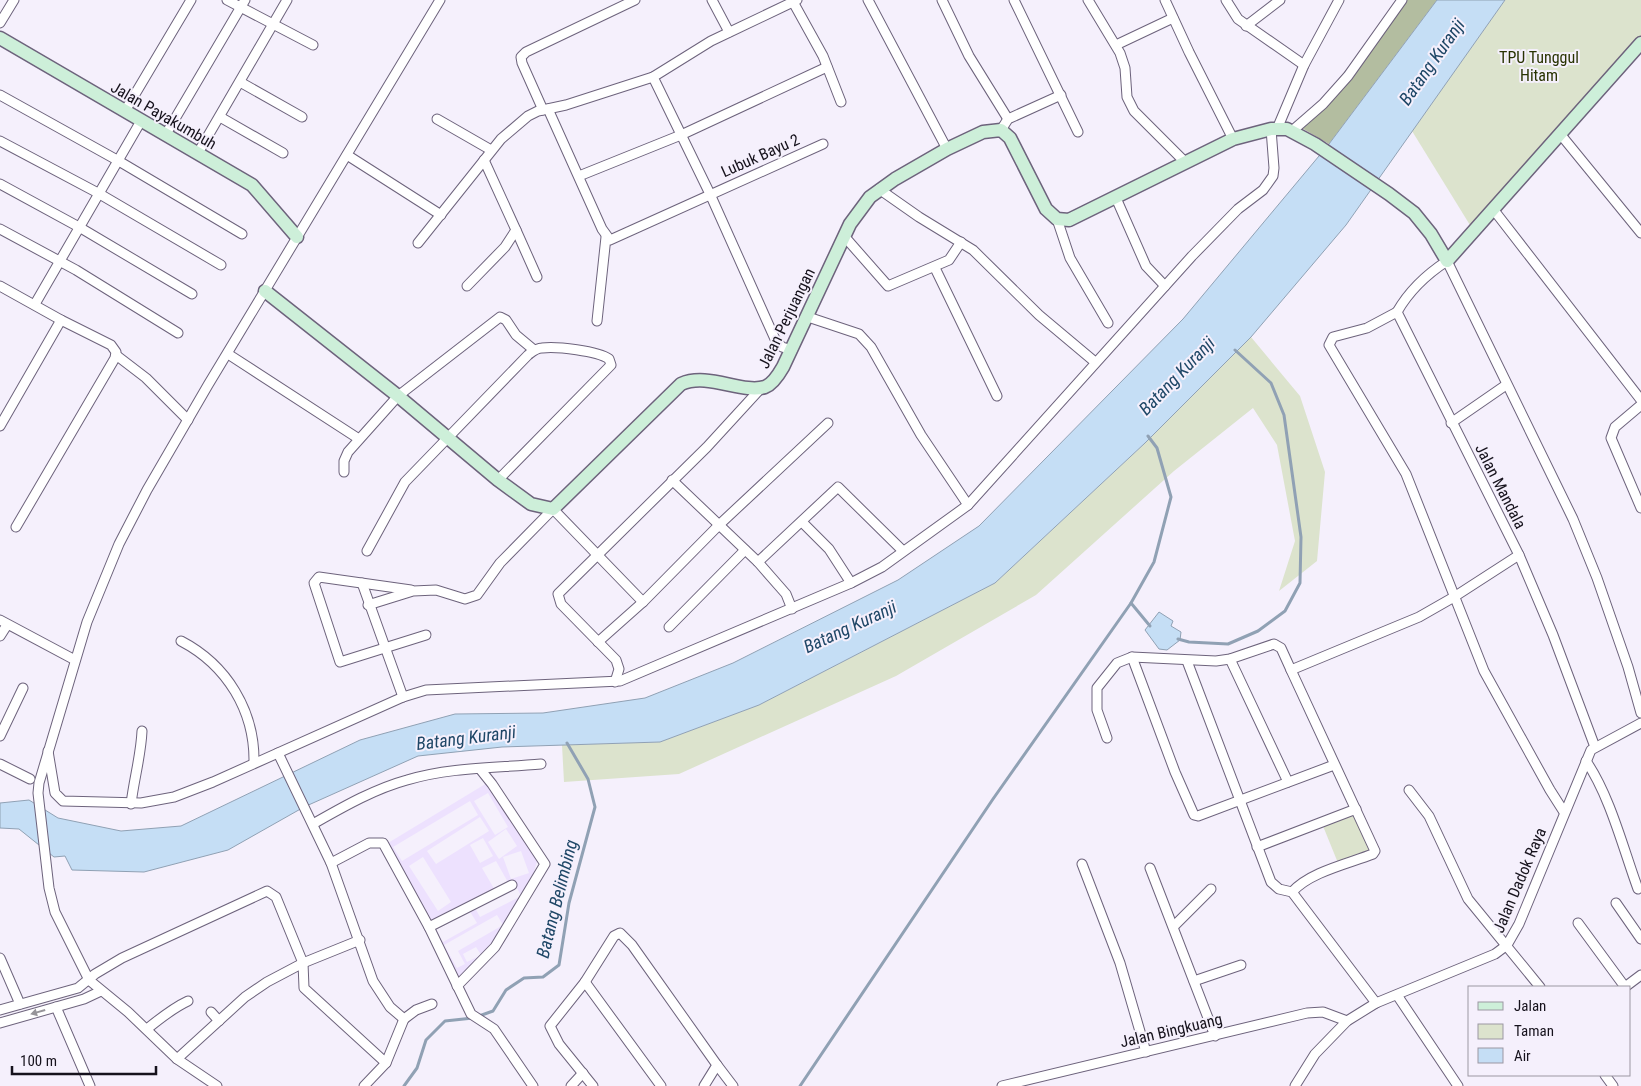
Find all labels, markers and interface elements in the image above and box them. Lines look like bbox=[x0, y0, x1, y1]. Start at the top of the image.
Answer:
water label: Batang Kuranji bbox=[1394, 14, 1469, 109]
park label: TPU Tunggul Hitam bbox=[1499, 48, 1579, 85]
street label: Jalan Payakumbuh bbox=[107, 77, 220, 153]
street label: Lubuk Bayu 2 bbox=[718, 130, 802, 181]
street label: Jalan Perjuangan bbox=[754, 265, 819, 372]
water label: Batang Kuranji bbox=[1134, 332, 1220, 419]
street label: Jalan Mandala bbox=[1471, 441, 1530, 532]
water label: Batang Kuranji bbox=[800, 595, 900, 657]
water label: Batang Kuranji bbox=[415, 721, 518, 754]
street label: Jalan Dadok Raya bbox=[1489, 825, 1550, 935]
water label: Batang Belimbing bbox=[532, 837, 581, 960]
legend bbox=[1468, 986, 1631, 1076]
text: Jalan bbox=[1514, 997, 1546, 1015]
one-way arrow bbox=[31, 1008, 46, 1016]
street label: Jalan Bingkuang bbox=[1118, 1009, 1224, 1051]
text: Taman bbox=[1514, 1022, 1554, 1040]
scale bar bbox=[12, 1044, 156, 1076]
text: Air bbox=[1514, 1047, 1531, 1065]
text: 100 m bbox=[20, 1052, 57, 1070]

